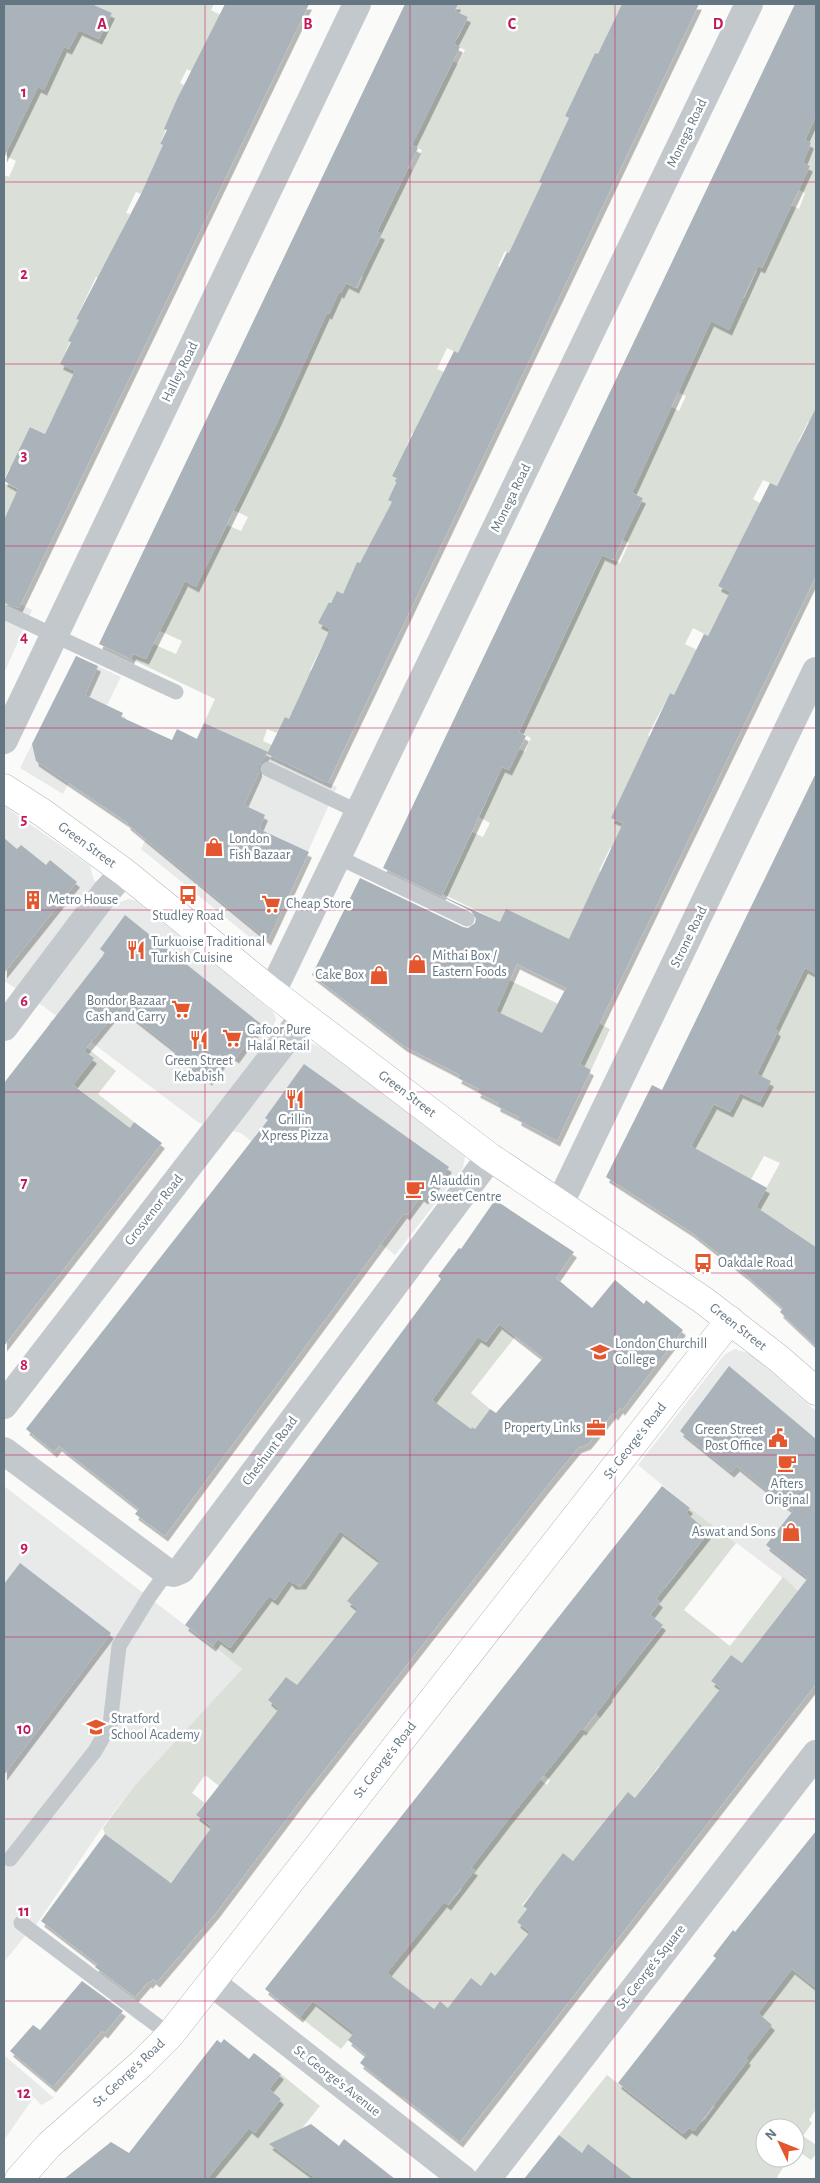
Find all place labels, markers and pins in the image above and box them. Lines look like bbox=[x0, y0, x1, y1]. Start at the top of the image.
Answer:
place label: London Fish Bazaar bbox=[229, 832, 291, 862]
shop icon: London Fish Bazaar bbox=[203, 836, 225, 858]
bus stop icon: Studley Road bbox=[177, 884, 199, 906]
building icon: Metro House bbox=[22, 889, 44, 911]
place label: Metro House bbox=[48, 893, 118, 907]
supermarket icon: Cheap Store bbox=[260, 893, 282, 915]
place label: Cheap Store bbox=[286, 897, 352, 911]
place label: Studley Road bbox=[152, 909, 224, 923]
place label: Turkuoise Traditional Turkish Cuisine bbox=[151, 935, 265, 965]
restaurant icon: Turkuoise Traditional Turkish Cuisine bbox=[125, 939, 147, 961]
place label: Mithai Box / Eastern Foods bbox=[432, 949, 507, 979]
shop icon: Mithai Box / Eastern Foods bbox=[406, 953, 428, 975]
shop icon: Cake Box bbox=[368, 964, 390, 986]
place label: Cake Box bbox=[315, 968, 364, 982]
place label: Bondor Bazaar Cash and Carry bbox=[86, 994, 166, 1024]
supermarket icon: Bondor Bazaar Cash and Carry bbox=[170, 998, 192, 1020]
place label: Gafoor Pure Halal Retail bbox=[247, 1023, 311, 1053]
supermarket icon: Gafoor Pure Halal Retail bbox=[221, 1027, 243, 1049]
restaurant icon: Green Street Kebabish bbox=[188, 1029, 210, 1051]
place label: Green Street Kebabish bbox=[165, 1054, 234, 1084]
restaurant icon: Grillin Xpress Pizza bbox=[284, 1088, 306, 1110]
place label: Grillin Xpress Pizza bbox=[261, 1113, 329, 1143]
place label: Alauddin Sweet Centre bbox=[430, 1174, 501, 1204]
cafe icon: Alauddin Sweet Centre bbox=[404, 1178, 426, 1200]
bus stop icon: Oakdale Road bbox=[692, 1252, 714, 1274]
place label: Oakdale Road bbox=[718, 1256, 793, 1270]
place label: London Churchill College bbox=[615, 1337, 707, 1367]
school or university icon: London Churchill College bbox=[589, 1341, 611, 1363]
office icon: Property Links bbox=[585, 1417, 607, 1439]
place label: Property Links bbox=[504, 1421, 581, 1435]
place label: Green Street Post Office bbox=[695, 1423, 764, 1453]
public building icon: Green Street Post Office bbox=[767, 1427, 789, 1449]
cafe icon: Afters Original bbox=[776, 1452, 798, 1474]
place label: Afters Original bbox=[765, 1477, 809, 1507]
shop icon: Aswat and Sons bbox=[780, 1521, 802, 1543]
place label: Aswat and Sons bbox=[692, 1525, 776, 1539]
place label: Stratford School Academy bbox=[111, 1712, 200, 1742]
school or university icon: Stratford School Academy bbox=[85, 1716, 107, 1738]

